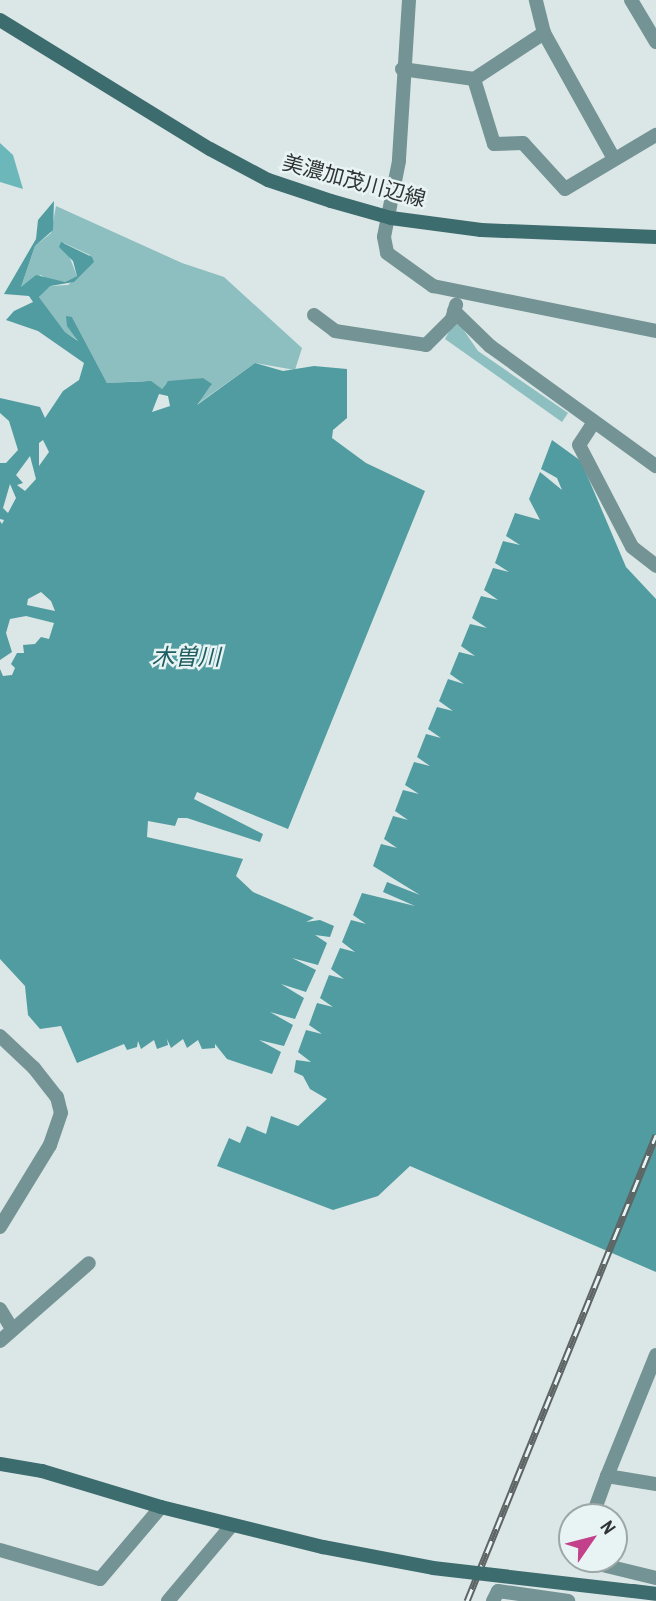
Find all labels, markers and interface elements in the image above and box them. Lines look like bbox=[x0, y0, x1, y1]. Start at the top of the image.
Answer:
street label: 美濃加茂川辺線 bbox=[280, 150, 428, 212]
water label: 木曽川 bbox=[152, 643, 220, 671]
north arrow bbox=[558, 1503, 628, 1573]
text: N bbox=[595, 1515, 622, 1539]

